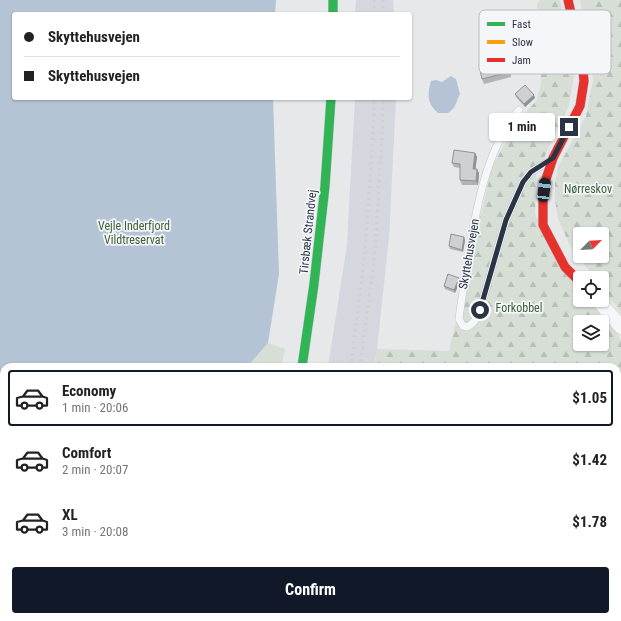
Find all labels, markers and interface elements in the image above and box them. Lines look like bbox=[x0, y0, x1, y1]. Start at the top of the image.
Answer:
legend bbox=[479, 10, 611, 74]
text: Fast bbox=[512, 18, 531, 31]
text: Skyttehusvejen bbox=[48, 28, 140, 46]
text: Slow bbox=[512, 36, 533, 49]
text: Jam bbox=[512, 54, 531, 67]
text: Skyttehusvejen bbox=[48, 67, 140, 85]
callout: 1 min bbox=[489, 113, 555, 141]
route end bbox=[560, 118, 578, 136]
text: 1 min bbox=[508, 119, 536, 134]
car bbox=[537, 177, 551, 203]
park label: Nørreskov bbox=[564, 182, 612, 196]
street label: Tirsbæk Strandvej bbox=[297, 189, 319, 275]
street label: Skyttehusvejen bbox=[456, 218, 482, 290]
park label: Vejle Inderfjord Vildtreservat bbox=[98, 219, 170, 247]
north arrow bbox=[573, 227, 609, 263]
map controls bbox=[573, 227, 609, 351]
button: locate bbox=[573, 271, 609, 307]
route start bbox=[471, 301, 489, 319]
park label: Forkobbel bbox=[496, 301, 542, 315]
button: layers bbox=[573, 315, 609, 351]
icon: car bbox=[14, 380, 50, 416]
text: Economy bbox=[62, 382, 116, 400]
text: $1.05 bbox=[572, 389, 607, 407]
text: 1 min · 20:06 bbox=[62, 400, 128, 415]
icon: car bbox=[14, 442, 50, 478]
text: Comfort bbox=[62, 444, 111, 462]
text: $1.42 bbox=[572, 451, 607, 469]
text: 2 min · 20:07 bbox=[62, 462, 128, 477]
icon: car bbox=[14, 504, 50, 540]
text: XL bbox=[62, 506, 78, 524]
text: $1.78 bbox=[572, 513, 607, 531]
text: 3 min · 20:08 bbox=[62, 524, 128, 539]
button: Confirm bbox=[12, 567, 609, 613]

